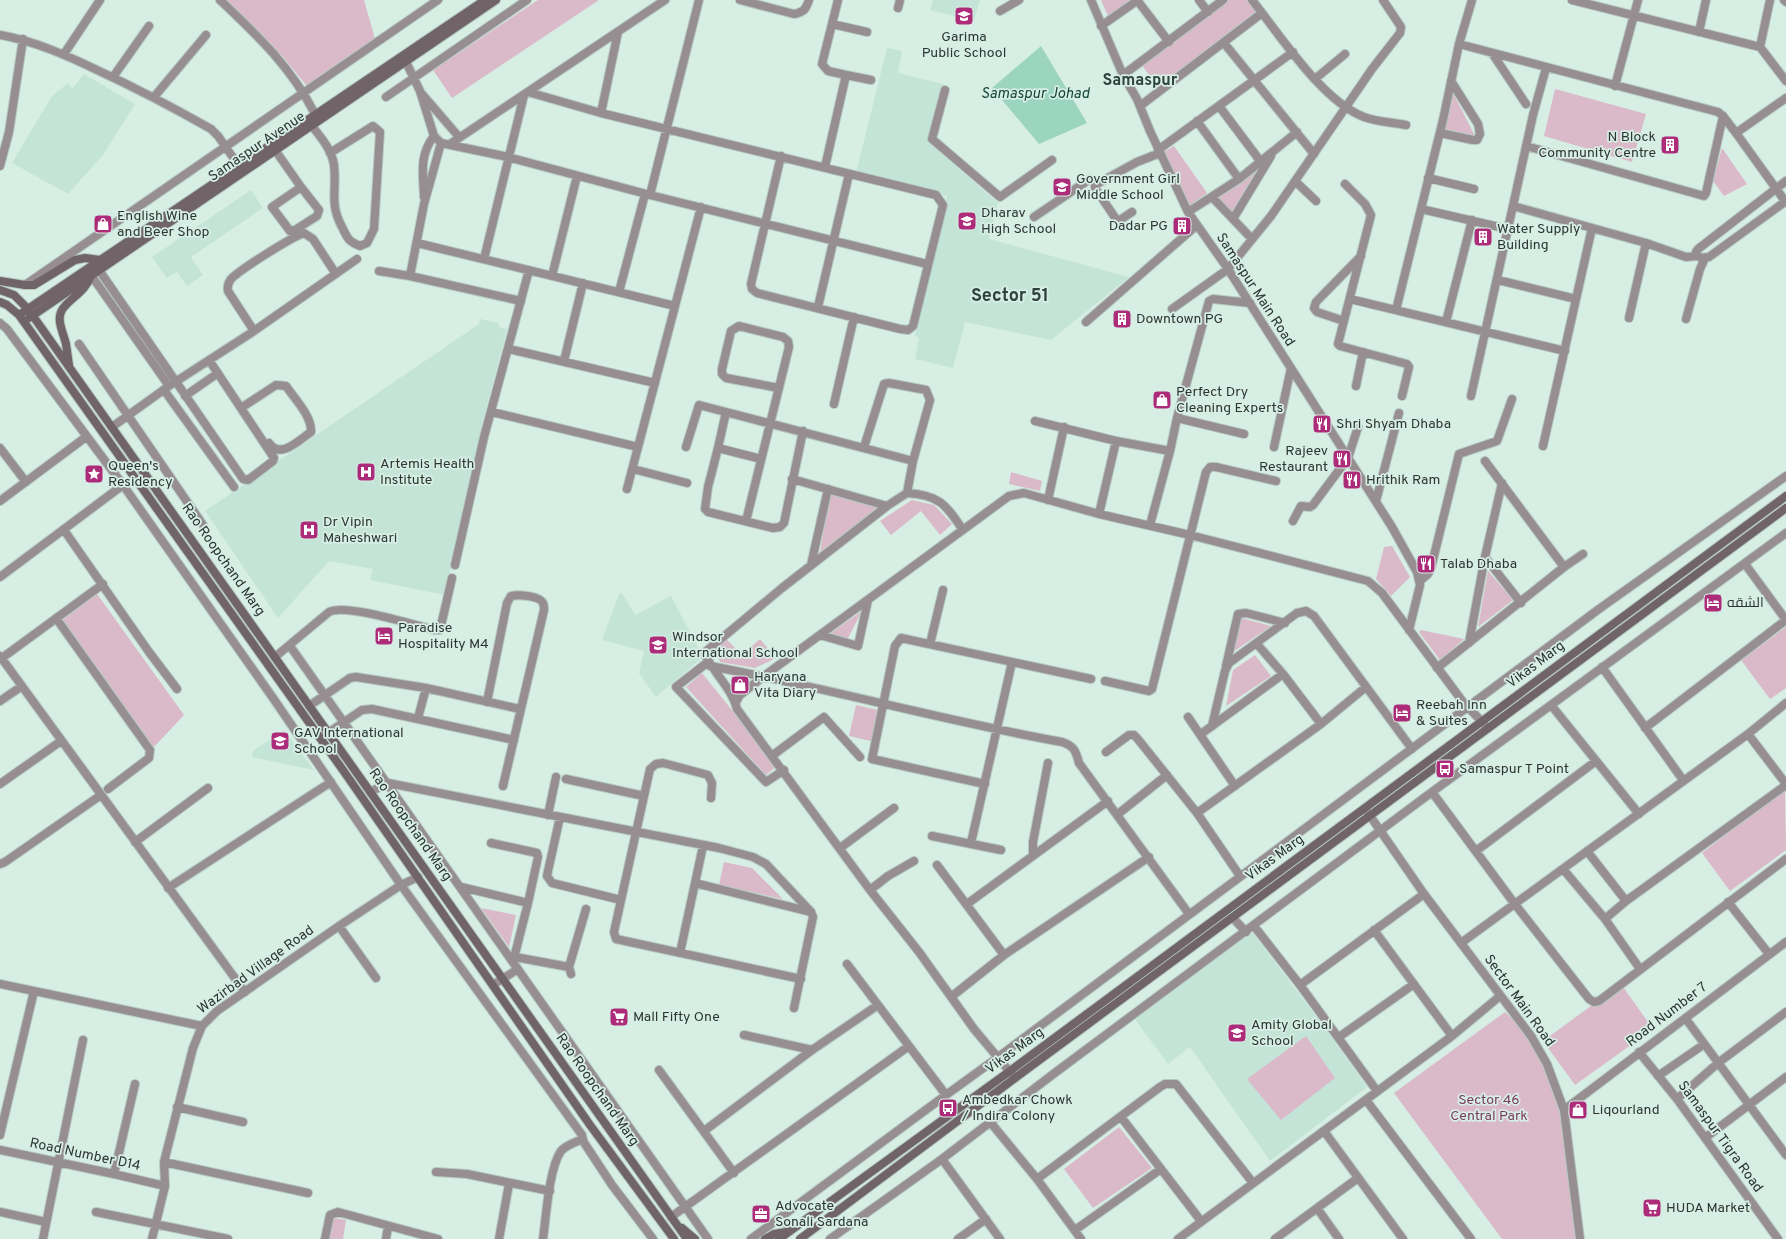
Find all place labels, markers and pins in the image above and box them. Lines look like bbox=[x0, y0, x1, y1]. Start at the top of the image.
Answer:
school or university icon: Garima Public School bbox=[953, 5, 975, 27]
place label: Garima Public School bbox=[922, 29, 1006, 62]
place label: N Block Community Centre bbox=[1538, 129, 1656, 162]
building icon: N Block Community Centre bbox=[1659, 134, 1681, 156]
place label: Government Girl Middle School bbox=[1076, 171, 1180, 204]
school or university icon: Government Girl Middle School bbox=[1051, 176, 1073, 198]
place label: Dharav High School bbox=[981, 205, 1056, 238]
place label: English Wine and Beer Shop bbox=[117, 208, 210, 241]
school or university icon: Dharav High School bbox=[956, 210, 978, 232]
shop icon: English Wine and Beer Shop bbox=[92, 213, 114, 235]
building icon: Dadar PG bbox=[1171, 215, 1193, 237]
place label: Dadar PG bbox=[1109, 218, 1168, 235]
place label: Water Supply Building bbox=[1497, 221, 1580, 254]
building icon: Water Supply Building bbox=[1472, 226, 1494, 248]
building icon: Downtown PG bbox=[1111, 308, 1133, 330]
place label: Downtown PG bbox=[1136, 311, 1223, 328]
place label: Perfect Dry Cleaning Experts bbox=[1176, 384, 1283, 417]
shop icon: Perfect Dry Cleaning Experts bbox=[1151, 389, 1173, 411]
restaurant icon: Shri Shyam Dhaba bbox=[1311, 413, 1333, 435]
place label: Shri Shyam Dhaba bbox=[1336, 416, 1451, 433]
place label: Rajeev Restaurant bbox=[1259, 443, 1328, 476]
restaurant icon: Rajeev Restaurant bbox=[1331, 448, 1353, 470]
place label: Artemis Health Institute bbox=[380, 456, 474, 489]
place label: Queen's Residency bbox=[108, 458, 173, 491]
hospital icon: Artemis Health Institute bbox=[355, 461, 377, 483]
place icon: Queen's Residency bbox=[83, 463, 105, 485]
restaurant icon: Hrithik Ram bbox=[1341, 469, 1363, 491]
place label: Hrithik Ram bbox=[1366, 472, 1440, 489]
place label: Dr Vipin Maheshwari bbox=[323, 514, 397, 547]
hospital icon: Dr Vipin Maheshwari bbox=[298, 519, 320, 541]
restaurant icon: Talab Dhaba bbox=[1415, 553, 1437, 575]
place label: Talab Dhaba bbox=[1440, 556, 1517, 573]
hotel icon: الشقه bbox=[1702, 592, 1724, 614]
place label: الشقه bbox=[1727, 595, 1764, 612]
place label: Paradise Hospitality M4 bbox=[398, 620, 489, 653]
hotel icon: Paradise Hospitality M4 bbox=[373, 625, 395, 647]
place label: Windsor International School bbox=[672, 629, 798, 662]
school or university icon: Windsor International School bbox=[647, 634, 669, 656]
place label: Haryana Vita Diary bbox=[754, 669, 816, 702]
shop icon: Haryana Vita Diary bbox=[729, 674, 751, 696]
place label: Reebah Inn & Suites bbox=[1416, 697, 1487, 730]
hotel icon: Reebah Inn & Suites bbox=[1391, 702, 1413, 724]
place label: GAV International School bbox=[294, 725, 404, 758]
school or university icon: GAV International School bbox=[269, 730, 291, 752]
bus stop icon: Samaspur T Point bbox=[1434, 758, 1456, 780]
place label: Samaspur T Point bbox=[1459, 761, 1569, 778]
supermarket icon: Mall Fifty One bbox=[608, 1006, 630, 1028]
place label: Mall Fifty One bbox=[633, 1009, 720, 1026]
place label: Amity Global School bbox=[1251, 1017, 1332, 1050]
school or university icon: Amity Global School bbox=[1226, 1022, 1248, 1044]
place label: Ambedkar Chowk / Indira Colony bbox=[961, 1092, 1073, 1125]
bus stop icon: Ambedkar Chowk / Indira Colony bbox=[937, 1097, 959, 1119]
shop icon: Liqourland bbox=[1567, 1099, 1589, 1121]
place label: Liqourland bbox=[1592, 1102, 1660, 1119]
supermarket icon: HUDA Market bbox=[1641, 1197, 1663, 1219]
place label: Advocate Sonali Sardana bbox=[775, 1198, 868, 1231]
place label: HUDA Market bbox=[1666, 1200, 1750, 1217]
office icon: Advocate Sonali Sardana bbox=[750, 1203, 772, 1225]

